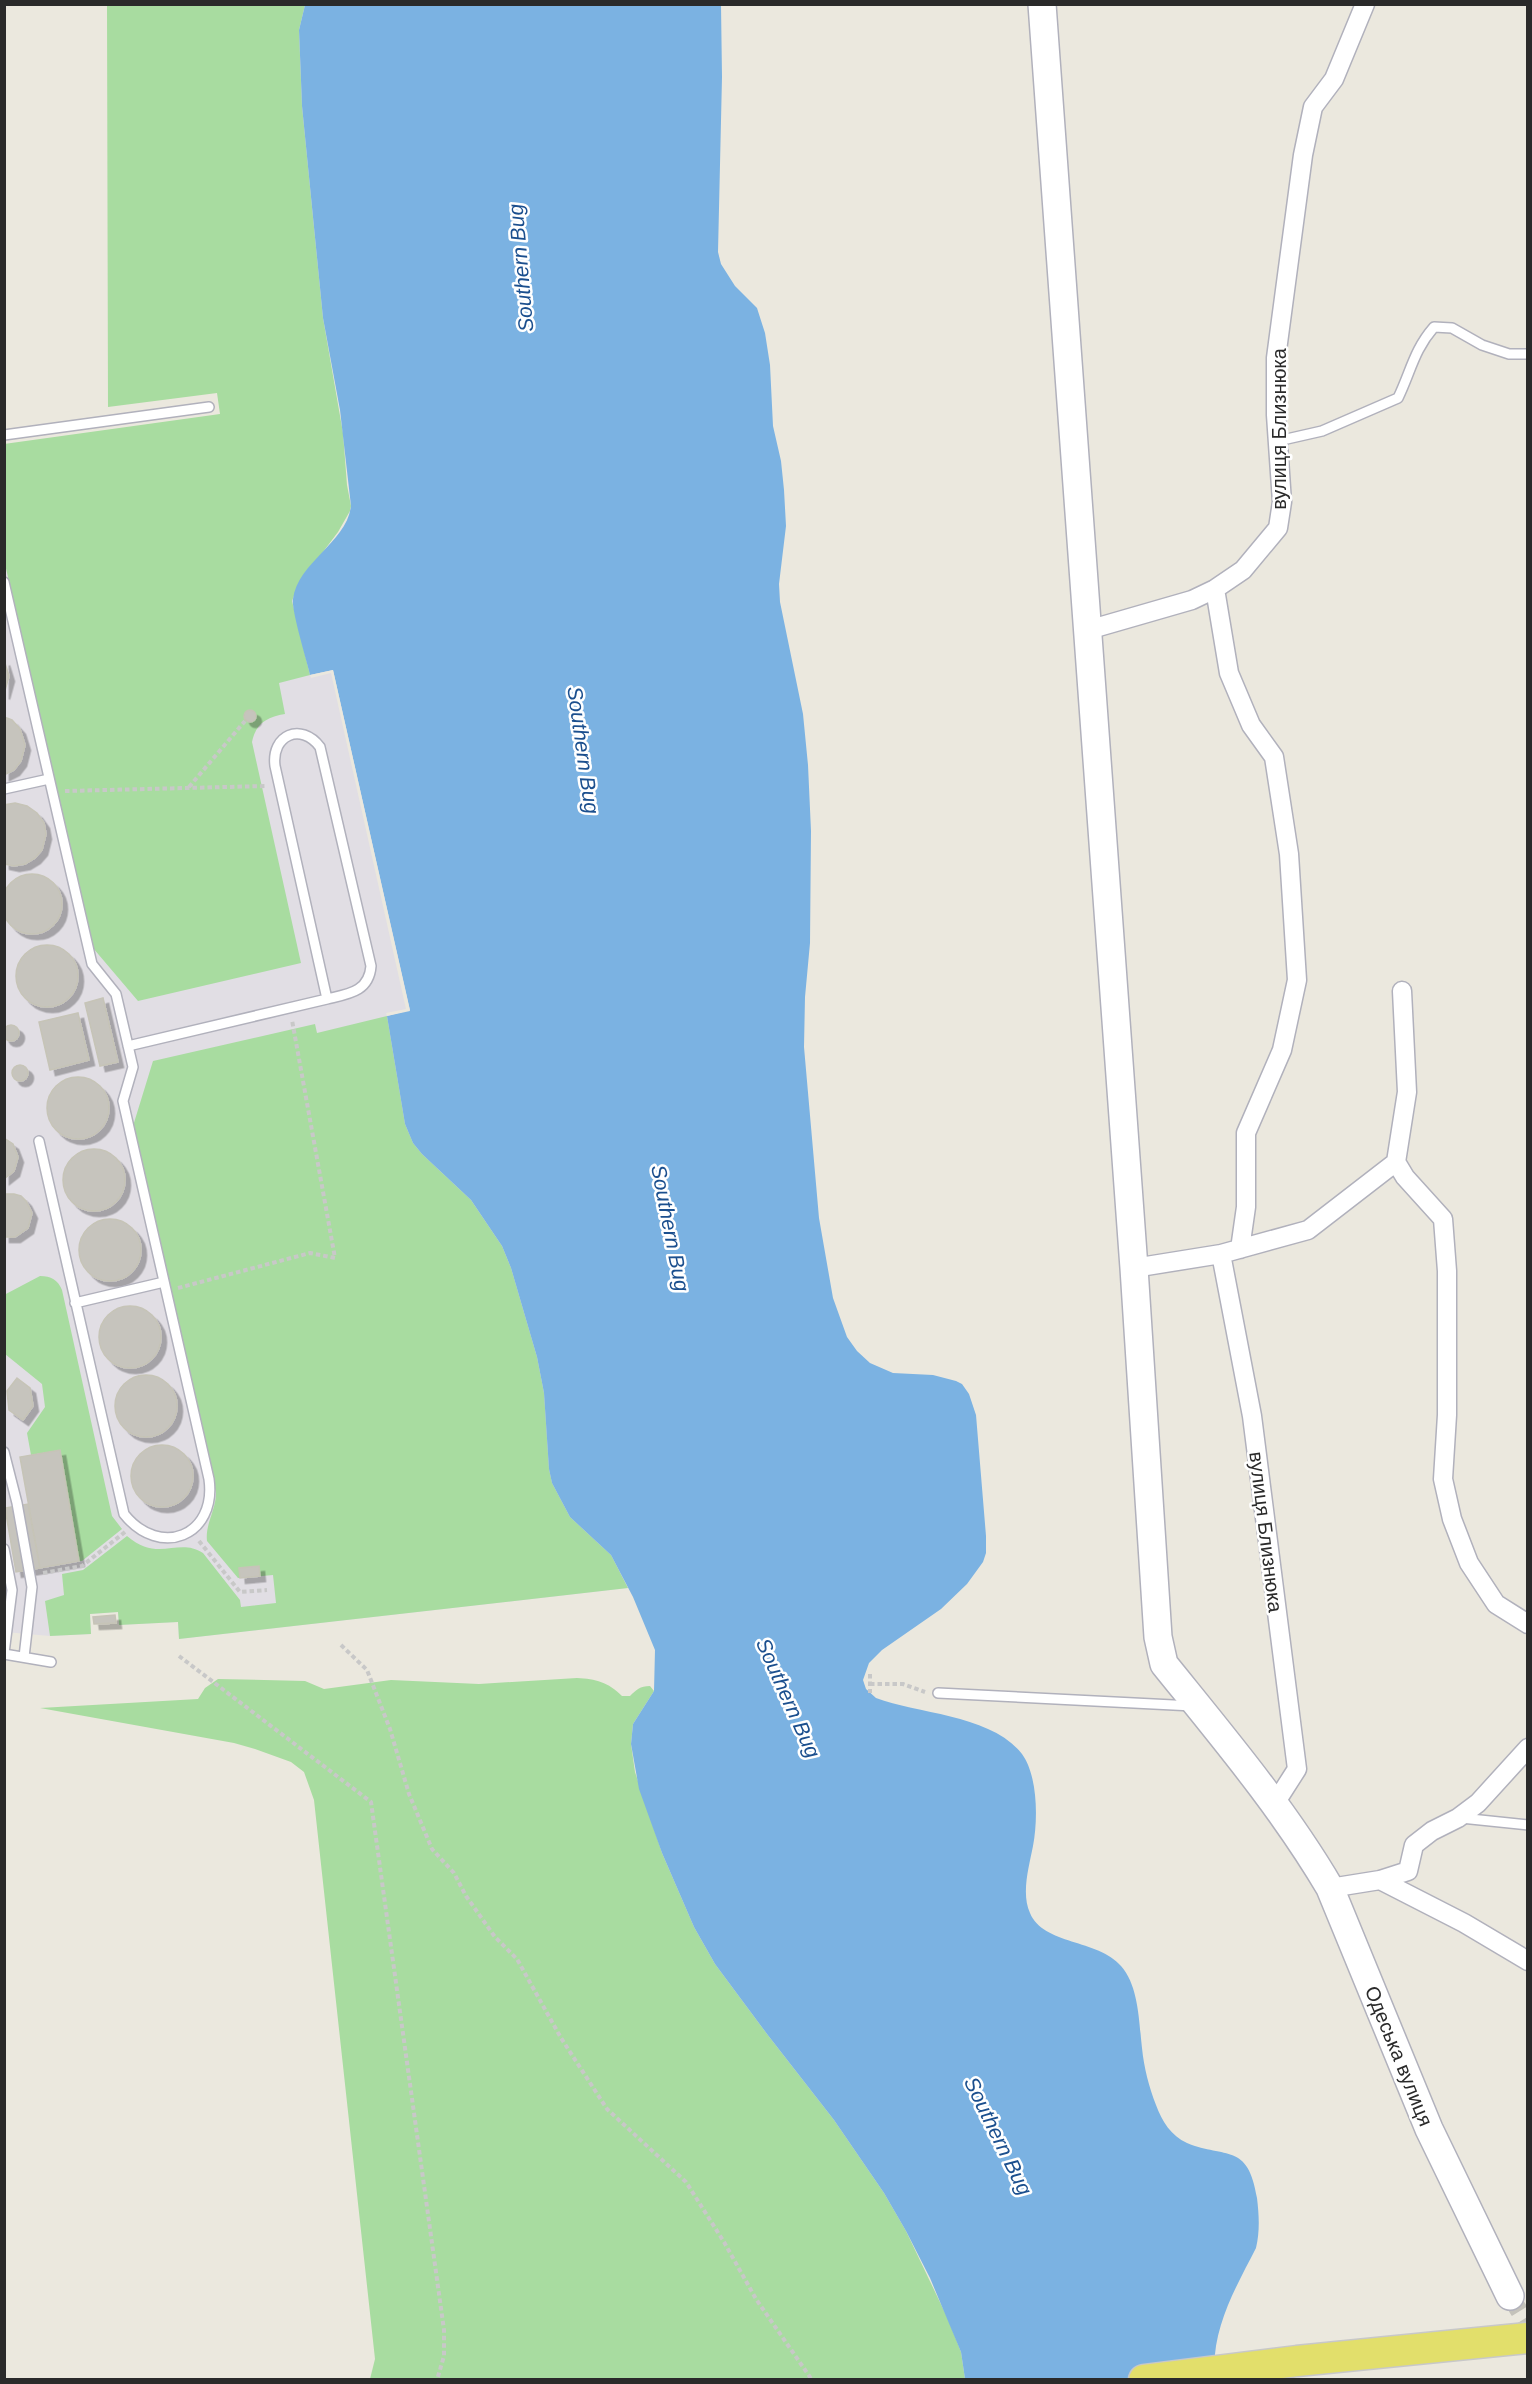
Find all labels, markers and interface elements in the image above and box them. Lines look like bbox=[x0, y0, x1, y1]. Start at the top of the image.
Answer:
water label: Southern Bug bbox=[503, 203, 538, 333]
street label: вулиця Близнюка bbox=[1268, 347, 1290, 510]
water label: Southern Bug bbox=[563, 685, 604, 815]
water label: Southern Bug bbox=[647, 1163, 694, 1293]
street label: вулиця Близнюка bbox=[1245, 1450, 1287, 1614]
water label: Southern Bug bbox=[752, 1634, 825, 1761]
street label: Одеська вулиця bbox=[1361, 1983, 1437, 2129]
water label: Southern Bug bbox=[960, 2073, 1037, 2199]

